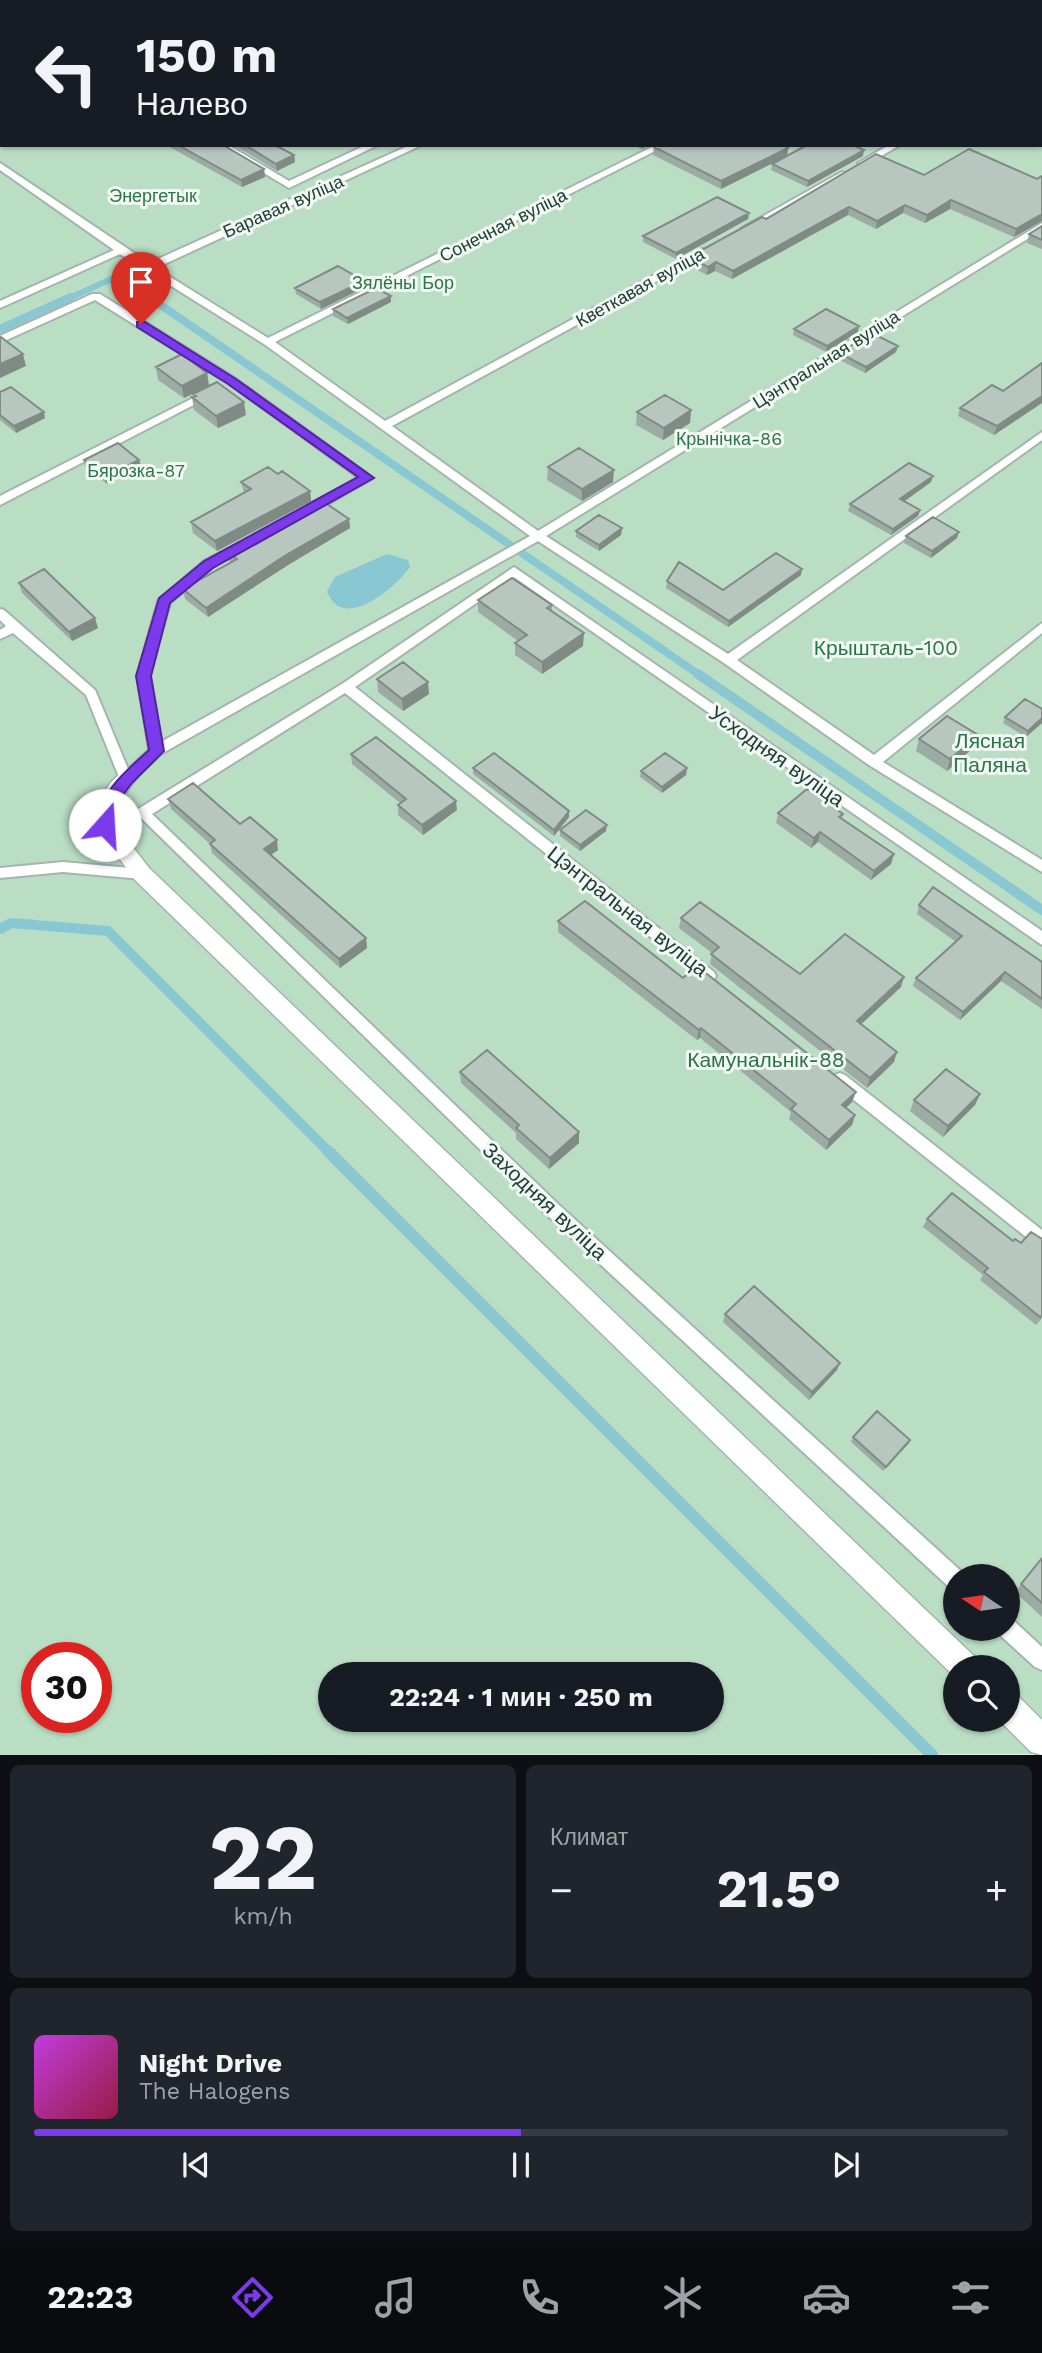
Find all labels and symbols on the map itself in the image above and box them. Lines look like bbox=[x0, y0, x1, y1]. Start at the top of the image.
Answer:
street label: Баравая вуліца bbox=[219, 170, 347, 242]
street label: Сонечная вуліца bbox=[436, 183, 571, 266]
park label: Энергетык bbox=[109, 185, 197, 206]
street label: Кветкавая вуліца bbox=[572, 243, 709, 331]
pin bbox=[111, 252, 171, 324]
park label: Зялёны Бор bbox=[352, 272, 454, 293]
street label: Цэнтральная вуліца bbox=[749, 305, 904, 413]
park label: Крынічка-86 bbox=[676, 428, 782, 449]
park label: Бярозка-87 bbox=[87, 460, 185, 481]
park label: Крышталь-100 bbox=[814, 635, 958, 660]
street label: Усходняя вуліца bbox=[705, 700, 850, 812]
park label: Лясная Паляна bbox=[953, 728, 1027, 777]
position arrow bbox=[68, 788, 142, 862]
street label: Цэнтральная вуліца bbox=[543, 840, 714, 982]
park label: Камунальнік-88 bbox=[687, 1047, 845, 1072]
street label: Заходняя вуліца bbox=[478, 1137, 613, 1265]
north arrow bbox=[943, 1564, 1020, 1642]
speed limit sign: 30 bbox=[21, 1642, 112, 1733]

